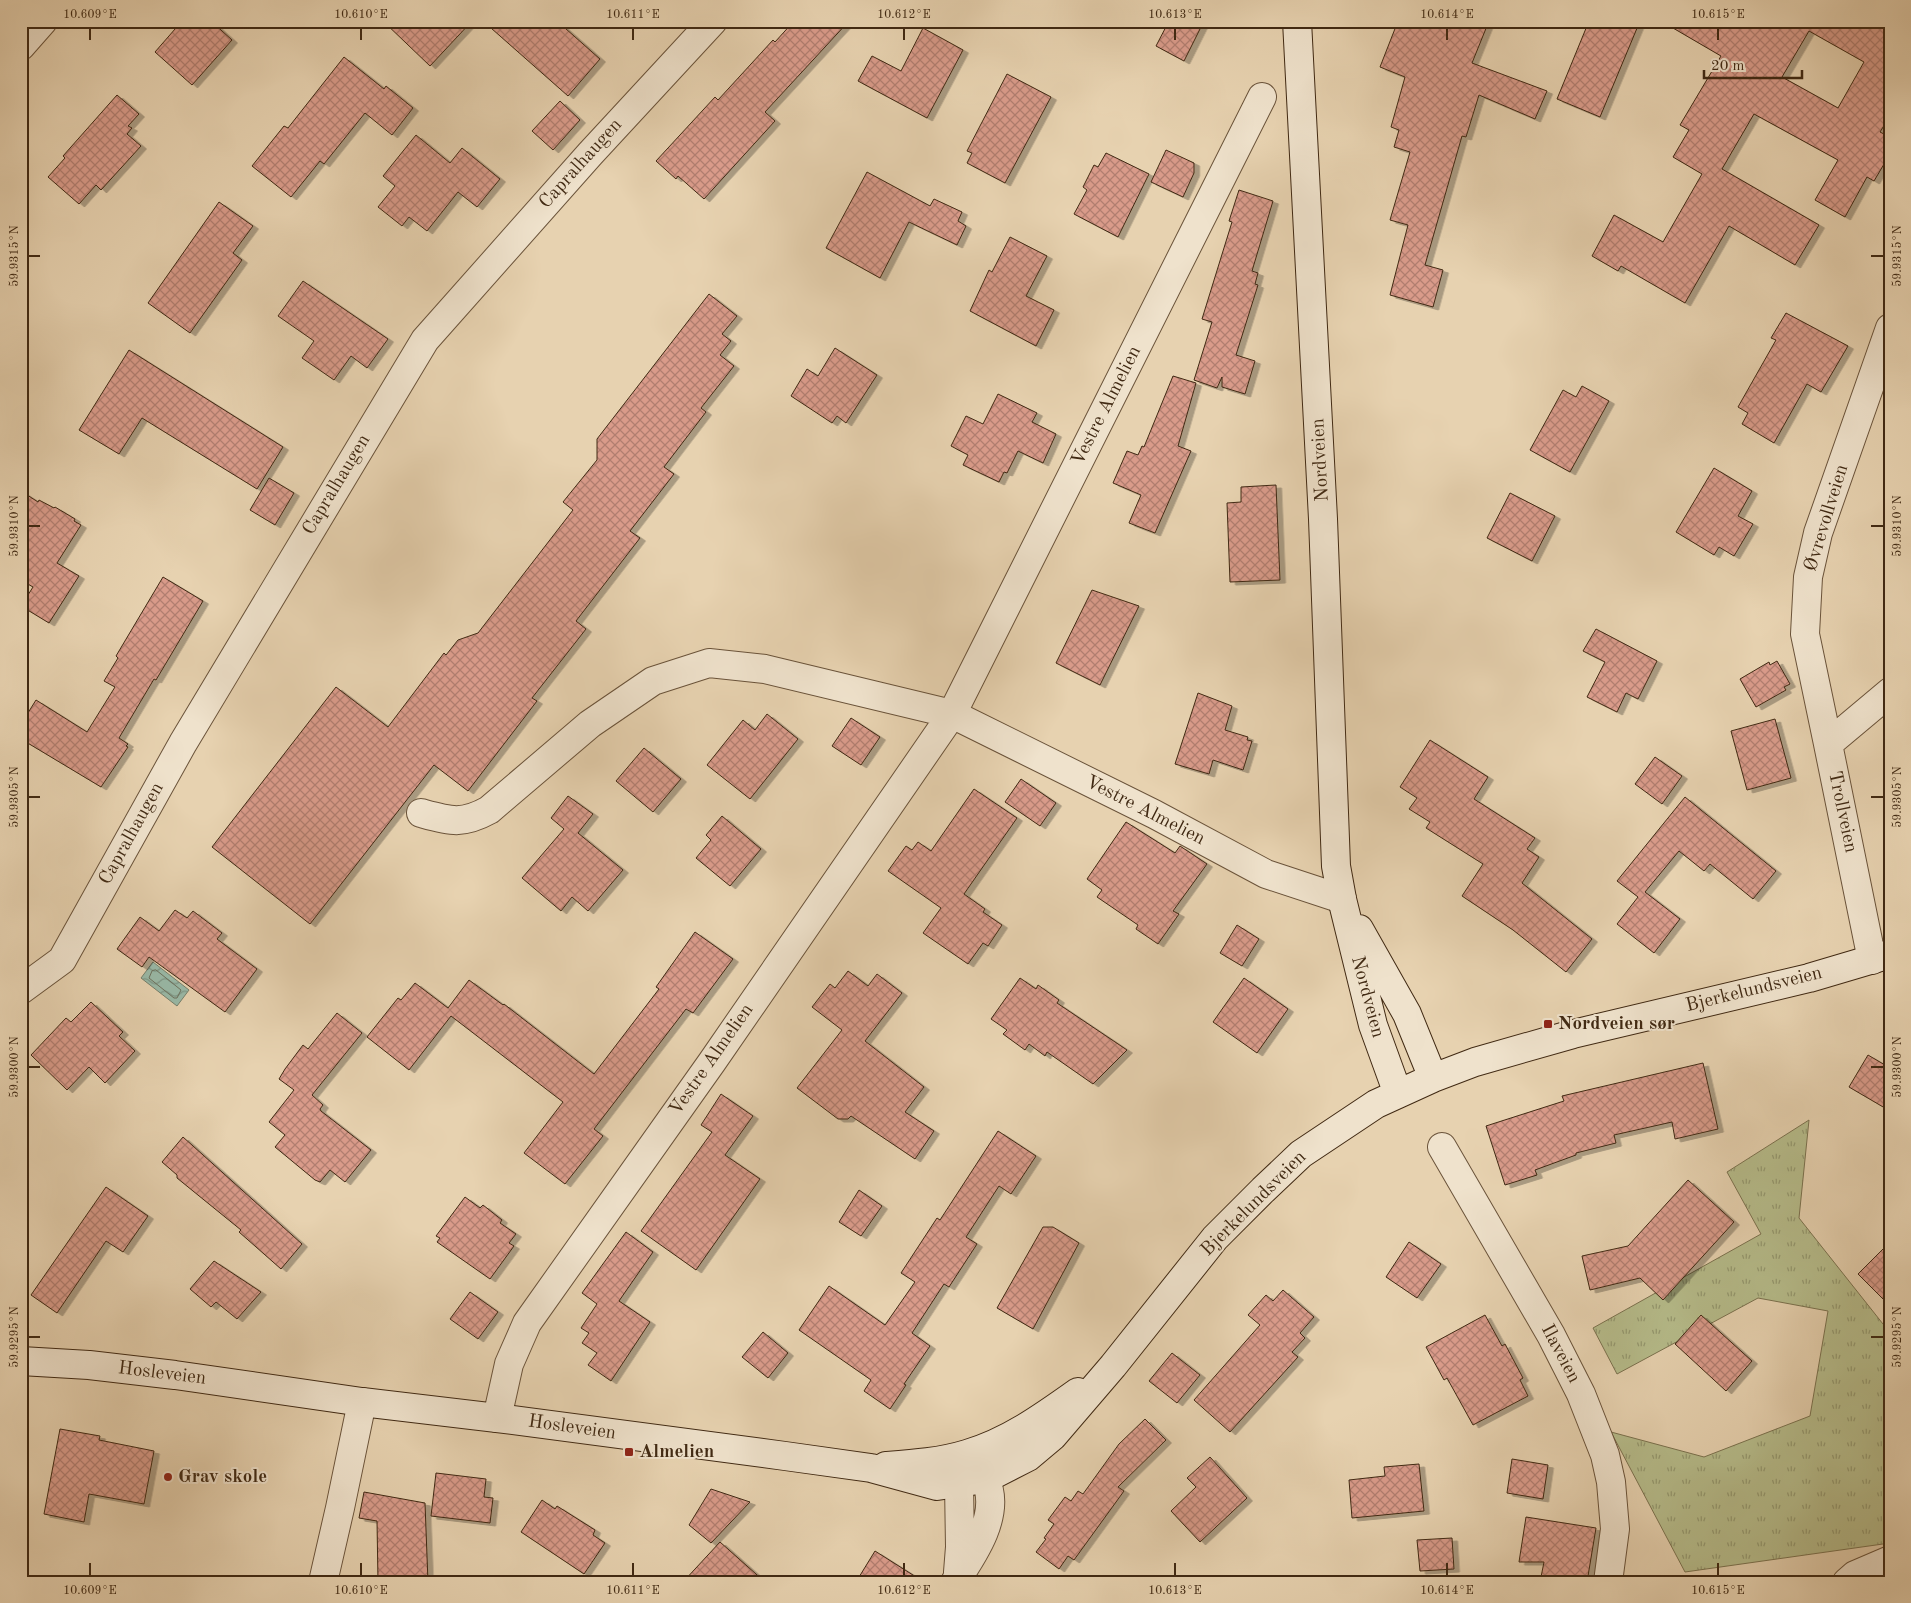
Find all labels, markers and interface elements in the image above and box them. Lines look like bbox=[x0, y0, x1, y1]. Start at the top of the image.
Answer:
text: 10.615°E bbox=[1691, 8, 1745, 21]
text: 10.609°E bbox=[63, 9, 117, 21]
text: 10.610°E bbox=[334, 9, 388, 21]
text: 10.611°E bbox=[606, 9, 660, 21]
text: 10.612°E bbox=[877, 9, 931, 21]
text: 10.613°E bbox=[1148, 9, 1202, 21]
text: 10.614°E bbox=[1420, 9, 1474, 21]
scale bar bbox=[1704, 48, 1801, 80]
text: 20 m bbox=[1711, 59, 1745, 74]
street label: Capralhaugen bbox=[536, 116, 626, 212]
text: 59.9315°N bbox=[8, 225, 21, 287]
text: 59.9315°N bbox=[1891, 225, 1904, 287]
street label: Vestre Almelien bbox=[1069, 343, 1145, 469]
street label: Nordveien bbox=[1309, 418, 1333, 502]
street label: Capralhaugen bbox=[300, 432, 374, 538]
street label: Øvrevollveien bbox=[1802, 462, 1852, 574]
text: 59.9310°N bbox=[8, 495, 21, 557]
text: 59.9310°N bbox=[1891, 495, 1904, 557]
text: 59.9305°N bbox=[8, 766, 21, 828]
text: 59.9305°N bbox=[1891, 766, 1904, 828]
street label: Trollveien bbox=[1824, 769, 1860, 855]
street label: Vestre Almelien bbox=[1082, 773, 1208, 849]
street label: Capralhaugen bbox=[96, 780, 168, 888]
street label: Nordveien bbox=[1347, 954, 1387, 1040]
street label: Bjerkelundsveien bbox=[1684, 964, 1824, 1016]
street label: Vestre Almelien bbox=[667, 1001, 757, 1119]
place label: Nordveien sør bbox=[1558, 1015, 1675, 1034]
marker: Nordveien sør bbox=[1542, 1018, 1554, 1030]
text: 59.9300°N bbox=[8, 1036, 21, 1098]
text: 59.9300°N bbox=[1891, 1036, 1904, 1098]
street label: Bjerkelundsveien bbox=[1198, 1148, 1310, 1260]
text: 59.9295°N bbox=[8, 1306, 21, 1368]
text: 59.9295°N bbox=[1891, 1306, 1904, 1368]
street label: Ilaveien bbox=[1537, 1322, 1583, 1386]
street label: Hosleveien bbox=[117, 1359, 207, 1389]
street label: Hosleveien bbox=[527, 1412, 617, 1444]
place label: Almelien bbox=[639, 1443, 714, 1462]
marker: Almelien bbox=[623, 1446, 635, 1458]
place label: Grav skole bbox=[178, 1468, 267, 1487]
marker: Grav skole bbox=[162, 1471, 174, 1483]
text: 10.615°E bbox=[1691, 1584, 1745, 1597]
text: 10.609°E bbox=[63, 1585, 117, 1597]
text: 10.610°E bbox=[334, 1585, 388, 1597]
text: 10.611°E bbox=[606, 1585, 660, 1597]
text: 10.612°E bbox=[877, 1585, 931, 1597]
text: 10.613°E bbox=[1148, 1585, 1202, 1597]
text: 10.614°E bbox=[1420, 1585, 1474, 1597]

